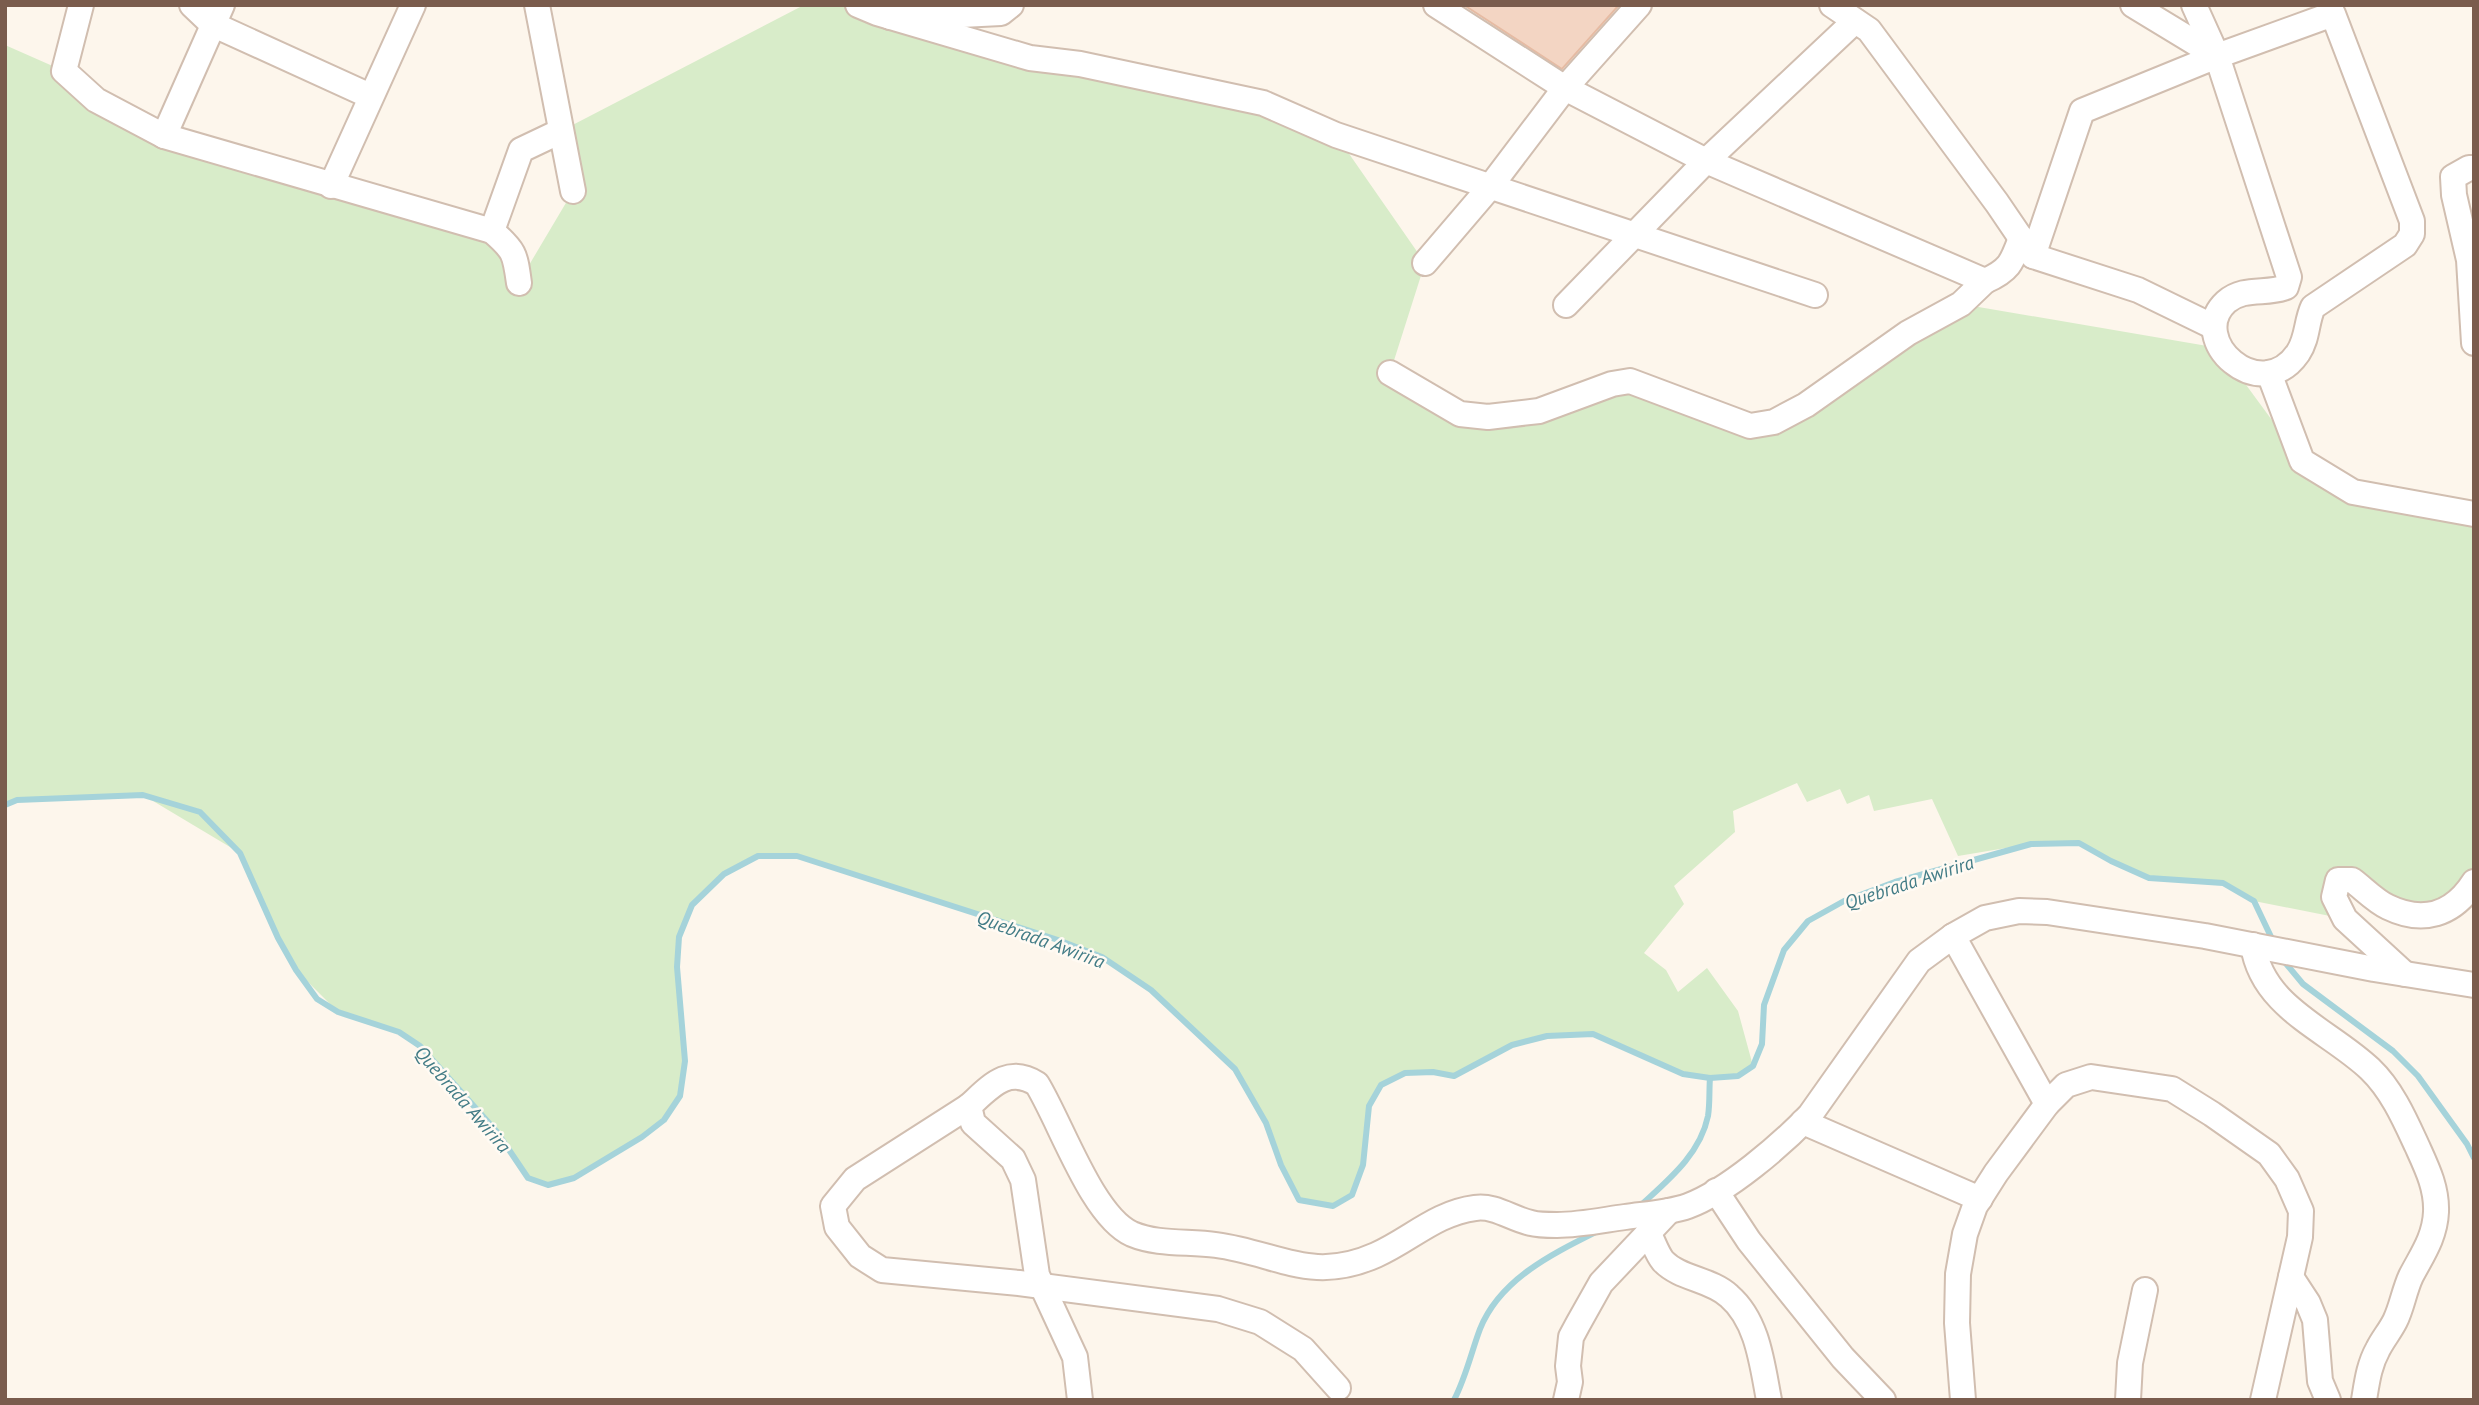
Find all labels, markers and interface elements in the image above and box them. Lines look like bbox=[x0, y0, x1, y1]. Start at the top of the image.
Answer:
water label: Quebrada Awirira bbox=[1841, 850, 1977, 914]
water label: Quebrada Awirira bbox=[974, 905, 1109, 974]
water label: Quebrada Awirira bbox=[410, 1040, 517, 1158]

